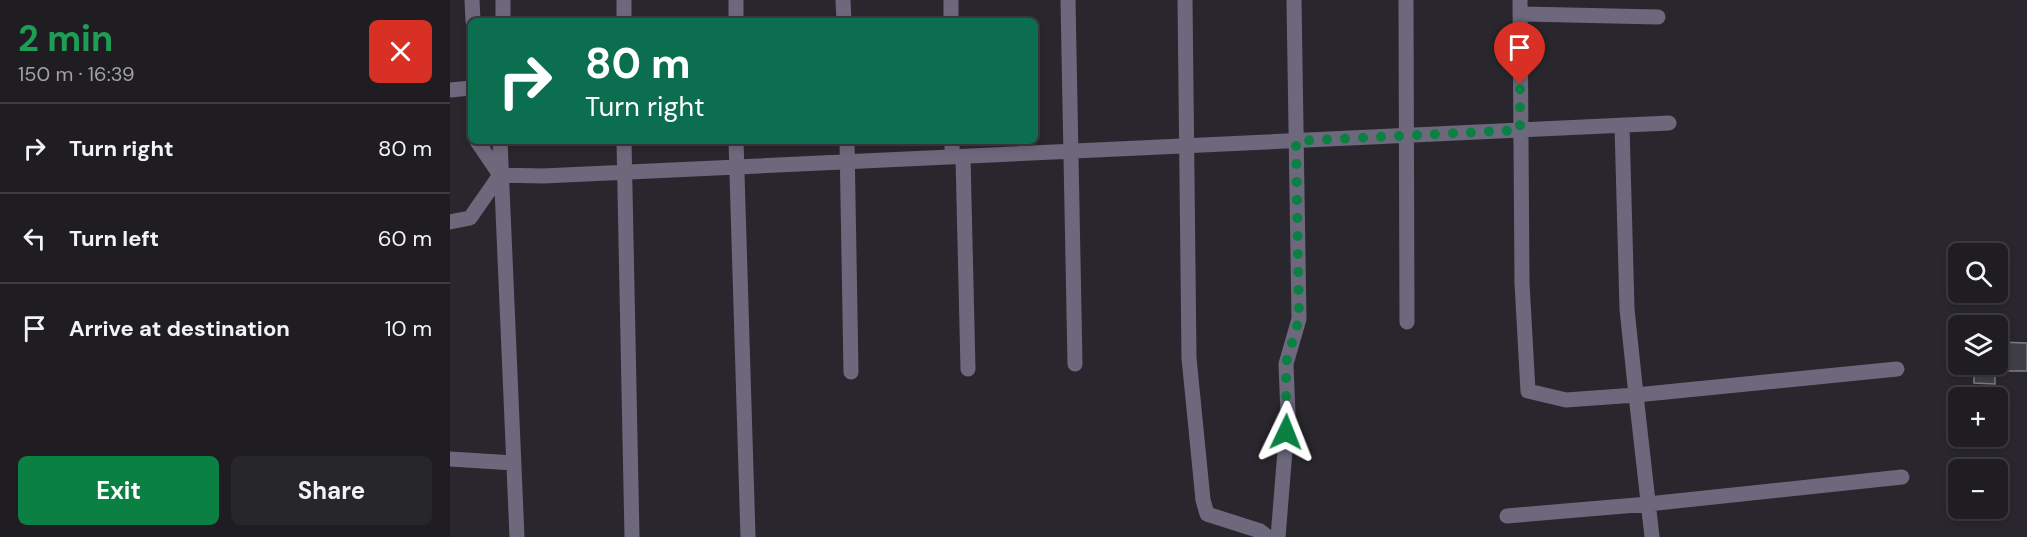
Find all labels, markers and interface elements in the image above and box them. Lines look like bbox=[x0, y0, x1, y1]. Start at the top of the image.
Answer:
text: 2 min bbox=[18, 15, 113, 62]
button: close bbox=[369, 20, 432, 83]
pin bbox=[1494, 22, 1545, 84]
icon: arrive bbox=[1503, 31, 1536, 64]
text: 80 m bbox=[585, 36, 691, 91]
icon: right bbox=[486, 42, 564, 120]
text: 150 m · 16:39 bbox=[18, 61, 135, 87]
text: Turn right bbox=[585, 89, 705, 124]
icon: right bbox=[18, 132, 51, 165]
text: Turn right bbox=[69, 134, 174, 163]
text: 80 m bbox=[378, 134, 432, 163]
icon: left bbox=[18, 222, 51, 255]
text: Turn left bbox=[69, 224, 159, 253]
text: 60 m bbox=[378, 224, 432, 253]
map controls bbox=[1948, 243, 2008, 519]
button: search bbox=[1948, 243, 2008, 303]
icon: arrive bbox=[18, 312, 51, 345]
text: Arrive at destination bbox=[69, 314, 290, 343]
text: 10 m bbox=[385, 314, 432, 343]
button: layers bbox=[1948, 315, 2008, 375]
button: + bbox=[1948, 387, 2008, 447]
position arrow bbox=[1254, 400, 1318, 464]
button: Exit bbox=[18, 456, 219, 525]
button: Share bbox=[231, 456, 432, 525]
button: − bbox=[1948, 459, 2008, 519]

